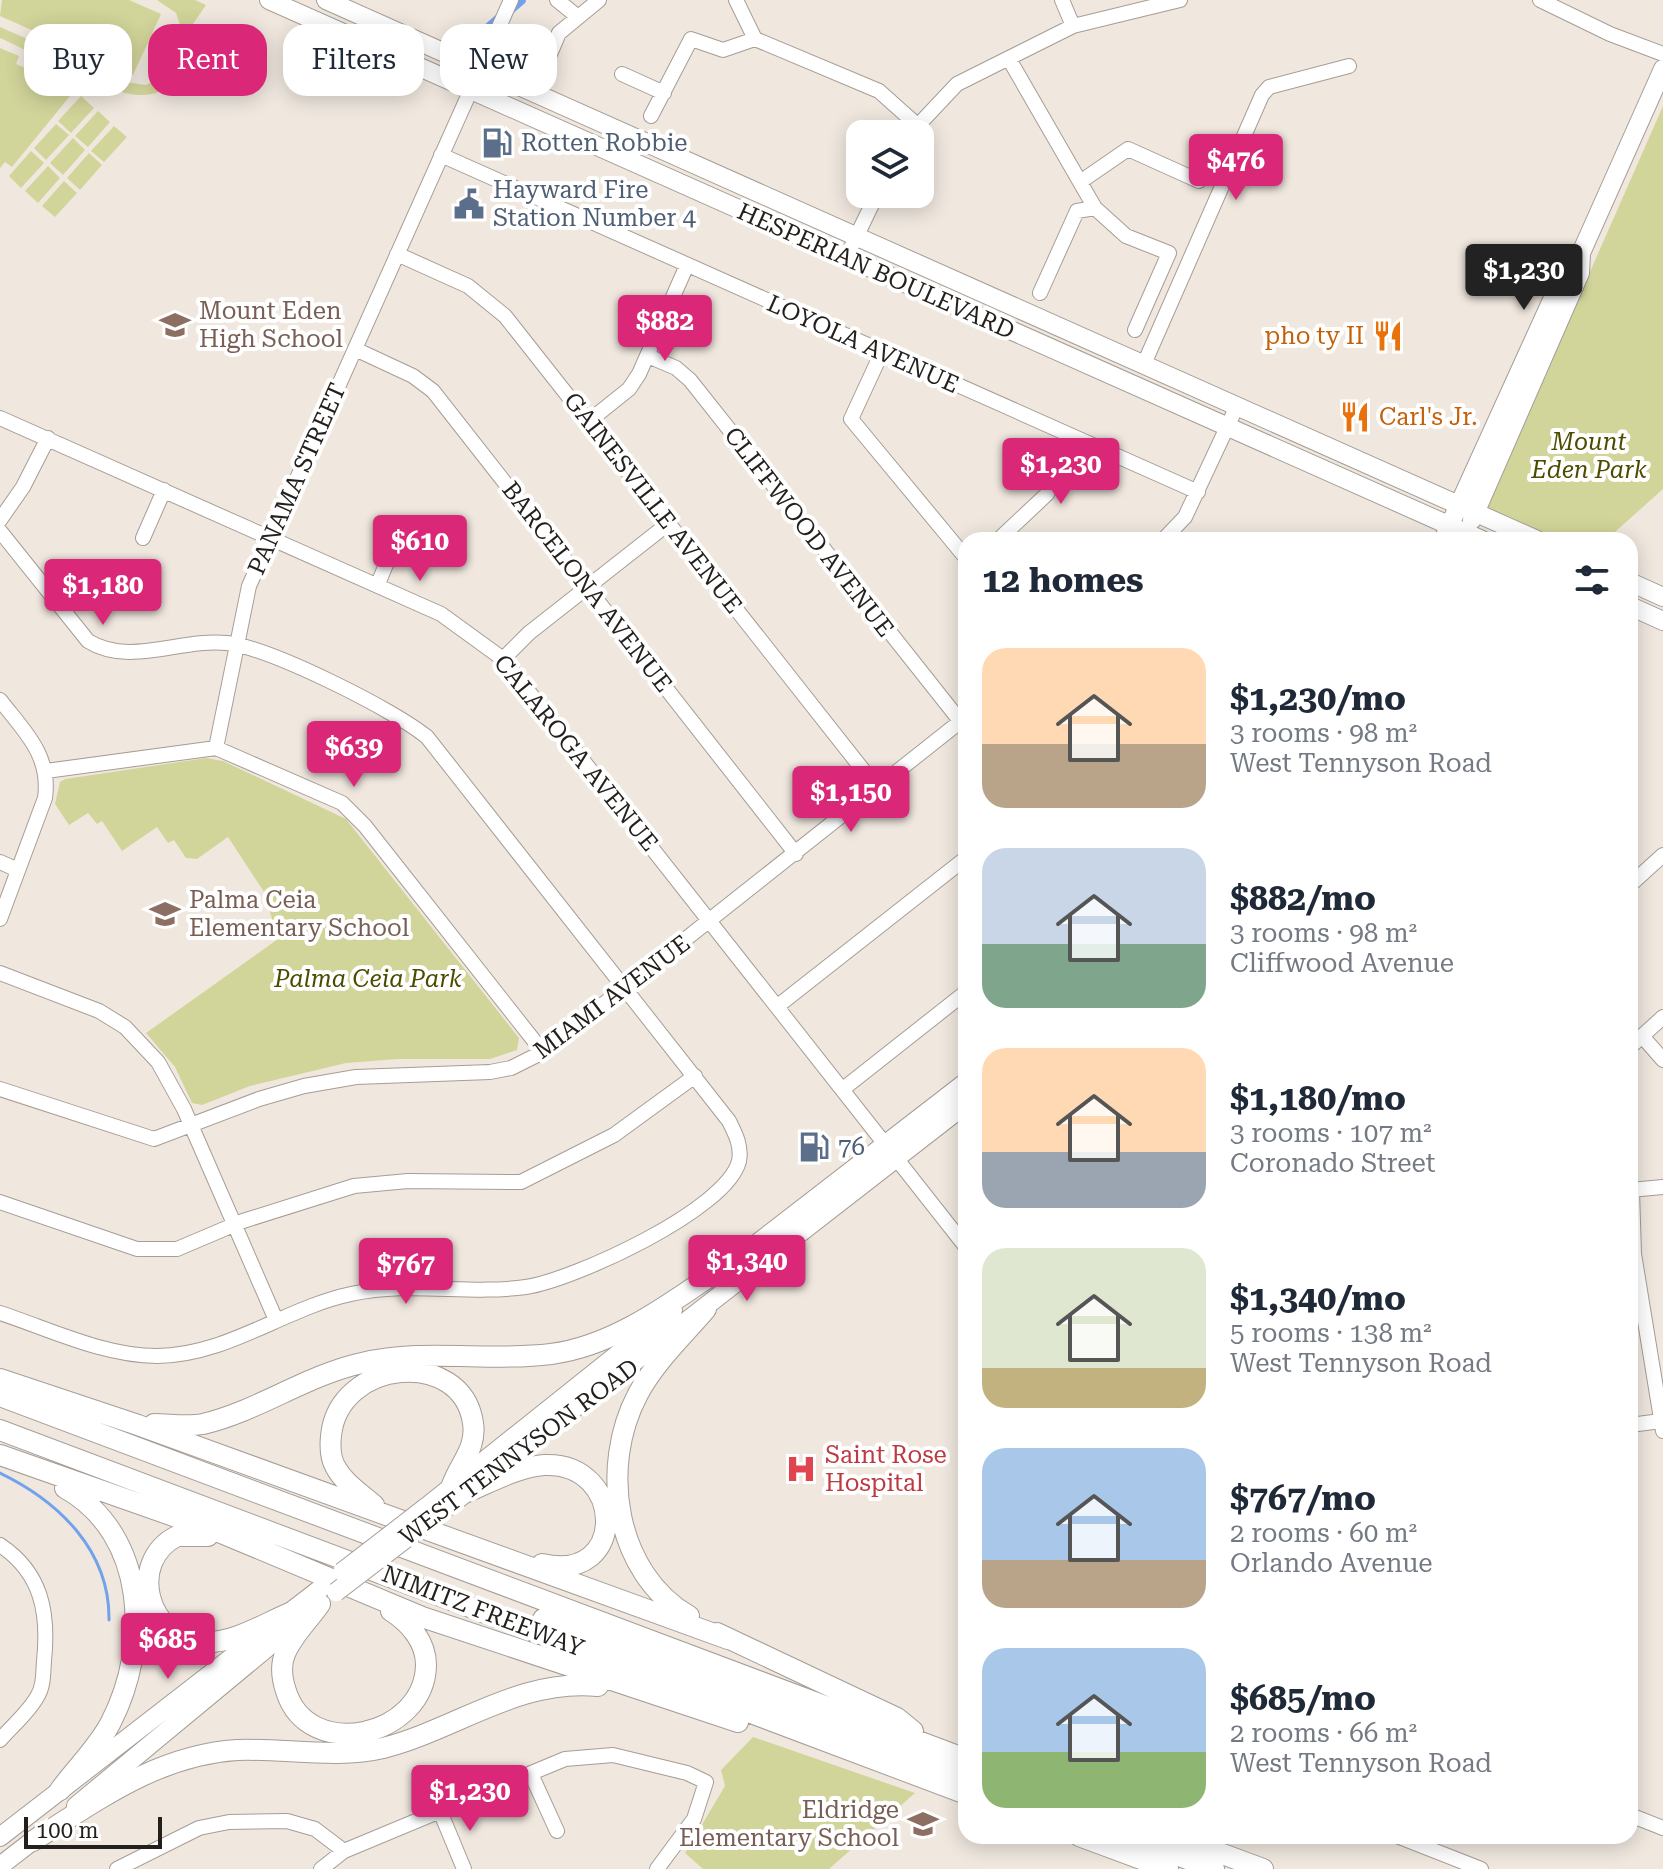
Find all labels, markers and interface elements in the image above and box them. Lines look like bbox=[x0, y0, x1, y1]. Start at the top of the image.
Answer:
chip: Buy bbox=[24, 24, 132, 96]
chip: Rent bbox=[148, 24, 267, 96]
chip: Filters bbox=[283, 24, 424, 96]
chip: New bbox=[440, 24, 557, 96]
map controls bbox=[846, 120, 934, 208]
button: layers bbox=[846, 120, 934, 208]
fuel station icon: Rotten Robbie bbox=[480, 126, 514, 160]
place label: Rotten Robbie bbox=[521, 129, 688, 157]
pin: $476 bbox=[1189, 134, 1283, 202]
text: $476 bbox=[1207, 145, 1265, 175]
place label: Hayward Fire Station Number 4 bbox=[493, 176, 696, 232]
public building icon: Hayward Fire Station Number 4 bbox=[452, 187, 486, 221]
street label: HESPERIAN BOULEVARD bbox=[733, 197, 1019, 345]
pin: $1,230 bbox=[1459, 244, 1589, 312]
text: $1,230 bbox=[1483, 255, 1565, 285]
street label: LOYOLA AVENUE bbox=[763, 289, 963, 399]
pin: $882 bbox=[618, 295, 712, 363]
place label: Mount Eden High School bbox=[199, 297, 343, 353]
text: $882 bbox=[636, 306, 694, 336]
school or university icon: Mount Eden High School bbox=[158, 308, 192, 342]
restaurant icon: pho ty II bbox=[1371, 319, 1405, 353]
place label: pho ty II bbox=[1265, 322, 1364, 350]
street label: PANAMA STREET bbox=[242, 379, 352, 579]
street label: GAINESVILLE AVENUE bbox=[558, 387, 748, 619]
restaurant icon: Carl's Jr. bbox=[1338, 400, 1372, 434]
place label: Carl's Jr. bbox=[1379, 403, 1477, 431]
street label: CLIFFWOOD AVENUE bbox=[718, 422, 900, 642]
park label: Mount Eden Park bbox=[1530, 428, 1647, 484]
pin: $1,230 bbox=[996, 438, 1126, 506]
text: $1,230 bbox=[1020, 449, 1102, 479]
street label: BARCELONA AVENUE bbox=[496, 476, 678, 698]
pin: $610 bbox=[373, 515, 467, 583]
text: $610 bbox=[391, 526, 449, 556]
icon: filters bbox=[1570, 558, 1614, 602]
pin: $1,180 bbox=[38, 559, 168, 627]
text: 12 homes bbox=[982, 560, 1144, 600]
text: $1,180 bbox=[62, 570, 144, 600]
street label: CALAROGA AVENUE bbox=[488, 649, 664, 857]
text: $1,230/mo bbox=[1230, 678, 1406, 718]
icon: home bbox=[1046, 680, 1142, 776]
text: 3 rooms · 98 m² bbox=[1230, 718, 1417, 748]
pin: $639 bbox=[307, 721, 401, 789]
text: $639 bbox=[325, 732, 383, 762]
text: West Tennyson Road bbox=[1230, 748, 1492, 778]
pin: $1,150 bbox=[786, 766, 916, 834]
text: $1,150 bbox=[810, 777, 892, 807]
text: $882/mo bbox=[1230, 878, 1376, 918]
icon: home bbox=[1046, 880, 1142, 976]
place label: Palma Ceia Elementary School bbox=[189, 886, 409, 942]
school or university icon: Palma Ceia Elementary School bbox=[148, 897, 182, 931]
text: 3 rooms · 98 m² bbox=[1230, 918, 1417, 948]
street label: MIAMI AVENUE bbox=[528, 929, 696, 1065]
text: Cliffwood Avenue bbox=[1230, 948, 1454, 978]
park label: Palma Ceia Park bbox=[273, 965, 462, 993]
text: $1,180/mo bbox=[1230, 1078, 1406, 1118]
icon: home bbox=[1046, 1080, 1142, 1176]
text: 3 rooms · 107 m² bbox=[1230, 1118, 1432, 1148]
fuel station icon: 76 bbox=[797, 1130, 831, 1164]
place label: 76 bbox=[838, 1133, 865, 1161]
text: Coronado Street bbox=[1230, 1148, 1436, 1178]
pin: $1,340 bbox=[682, 1235, 812, 1303]
pin: $767 bbox=[359, 1238, 453, 1306]
text: $1,340 bbox=[706, 1246, 788, 1276]
text: $767 bbox=[377, 1249, 435, 1279]
text: $1,340/mo bbox=[1230, 1278, 1406, 1318]
icon: home bbox=[1046, 1280, 1142, 1376]
text: 5 rooms · 138 m² bbox=[1230, 1318, 1432, 1348]
text: West Tennyson Road bbox=[1230, 1348, 1492, 1378]
street label: WEST TENNYSON ROAD bbox=[394, 1353, 644, 1551]
place label: Saint Rose Hospital bbox=[825, 1441, 947, 1497]
hospital icon: Saint Rose Hospital bbox=[784, 1452, 818, 1486]
text: $767/mo bbox=[1230, 1478, 1376, 1518]
icon: home bbox=[1046, 1480, 1142, 1576]
text: 2 rooms · 60 m² bbox=[1230, 1518, 1417, 1548]
text: Orlando Avenue bbox=[1230, 1548, 1433, 1578]
street label: NIMITZ FREEWAY bbox=[378, 1560, 589, 1663]
pin: $685 bbox=[121, 1613, 215, 1681]
text: $685 bbox=[139, 1624, 197, 1654]
text: $685/mo bbox=[1230, 1678, 1376, 1718]
icon: home bbox=[1046, 1680, 1142, 1776]
text: 2 rooms · 66 m² bbox=[1230, 1718, 1417, 1748]
text: West Tennyson Road bbox=[1230, 1748, 1492, 1778]
pin: $1,230 bbox=[405, 1765, 535, 1833]
text: $1,230 bbox=[429, 1776, 511, 1806]
place label: Eldridge Elementary School bbox=[679, 1796, 899, 1852]
school or university icon: Eldridge Elementary School bbox=[906, 1807, 940, 1841]
scale bar bbox=[24, 1813, 162, 1849]
text: 100 m bbox=[36, 1818, 99, 1843]

